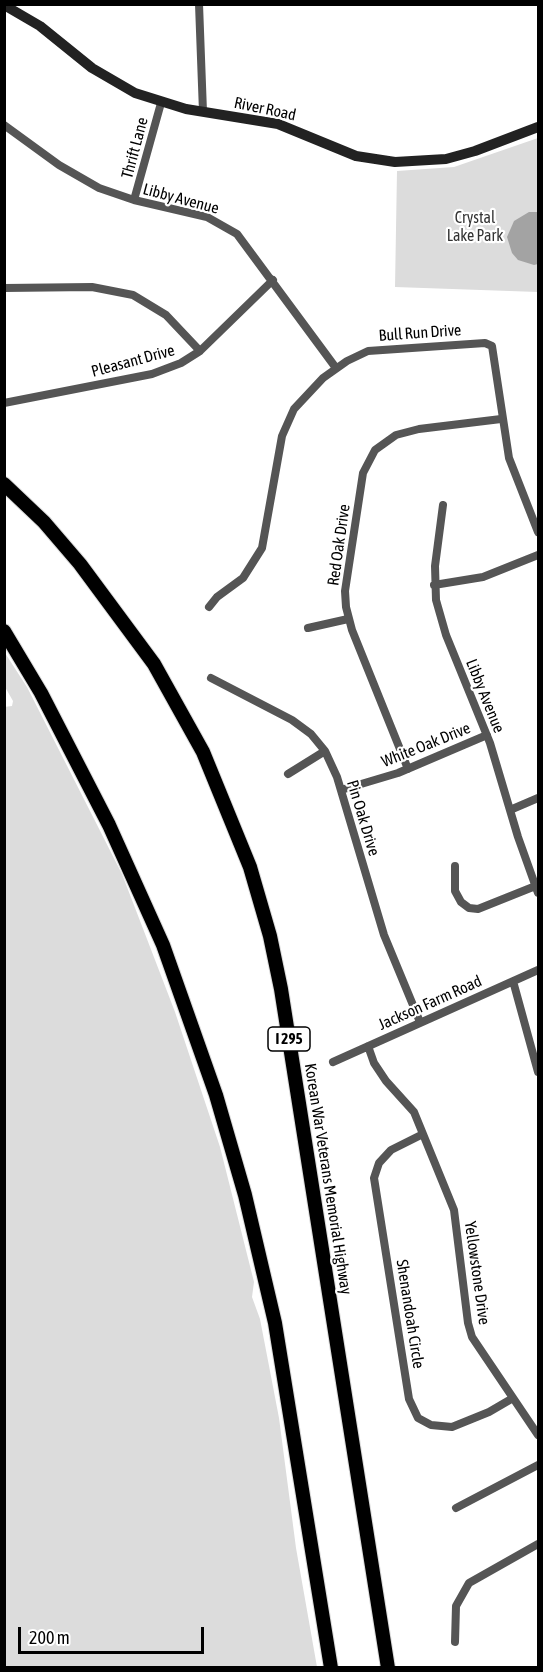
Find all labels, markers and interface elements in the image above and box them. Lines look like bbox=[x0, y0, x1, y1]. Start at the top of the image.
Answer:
street label: River Road bbox=[232, 93, 298, 125]
street label: Thrift Lane bbox=[118, 115, 152, 181]
street label: Libby Avenue bbox=[141, 180, 221, 218]
park label: Crystal Lake Park bbox=[447, 208, 503, 246]
street label: Bull Run Drive bbox=[378, 321, 462, 345]
street label: Pleasant Drive bbox=[89, 341, 177, 381]
street label: Red Oak Drive bbox=[324, 503, 354, 587]
street label: Libby Avenue bbox=[461, 656, 509, 736]
street label: White Oak Drive bbox=[379, 718, 473, 772]
street label: Pin Oak Drive bbox=[342, 778, 384, 858]
street label: Jackson Farm Road bbox=[375, 972, 485, 1034]
road number: I 295 bbox=[268, 1027, 310, 1051]
street label: Korean War Veterans Memorial Highway bbox=[300, 1062, 356, 1296]
street label: Yellowstone Drive bbox=[460, 1220, 494, 1326]
street label: Shenandoah Circle bbox=[392, 1258, 428, 1370]
scale bar bbox=[21, 1615, 207, 1653]
text: 200 m bbox=[29, 1627, 70, 1648]

